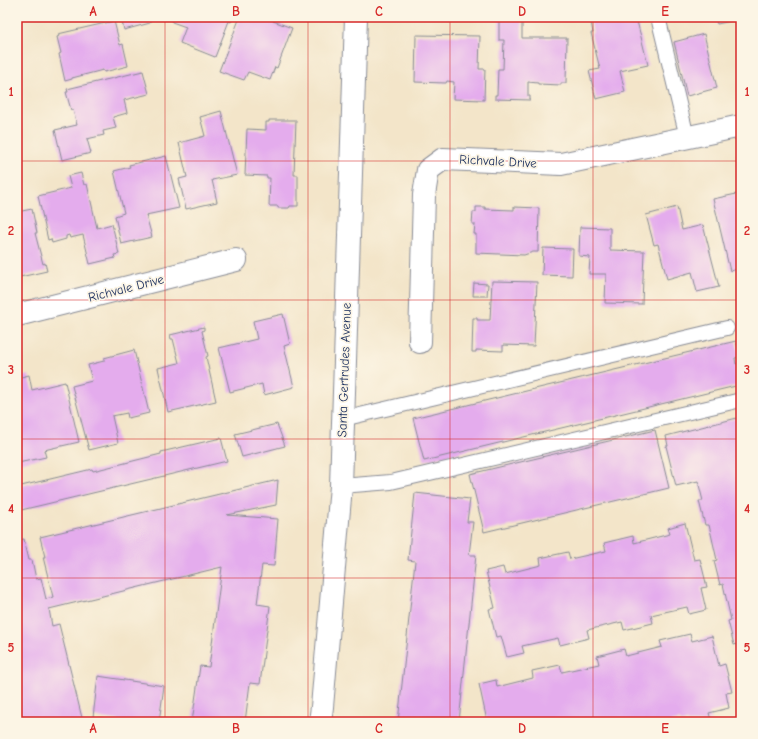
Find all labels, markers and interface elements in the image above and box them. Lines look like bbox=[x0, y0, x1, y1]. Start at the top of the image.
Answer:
text: A bbox=[89, 4, 97, 19]
text: B bbox=[232, 4, 240, 19]
text: C bbox=[375, 4, 383, 19]
text: D bbox=[518, 4, 526, 19]
text: E bbox=[661, 4, 669, 19]
text: 1 bbox=[8, 84, 14, 99]
text: 1 bbox=[744, 84, 750, 99]
street label: Richvale Drive bbox=[459, 151, 538, 171]
text: 2 bbox=[8, 223, 14, 238]
text: 2 bbox=[744, 223, 750, 238]
street label: Richvale Drive bbox=[87, 271, 166, 305]
street label: Santa Gertrudes Avenue bbox=[334, 302, 354, 438]
text: 3 bbox=[8, 362, 14, 377]
text: 3 bbox=[744, 362, 750, 377]
text: 4 bbox=[8, 501, 14, 516]
text: 4 bbox=[744, 501, 750, 516]
text: 5 bbox=[8, 640, 15, 655]
text: 5 bbox=[744, 640, 751, 655]
text: A bbox=[89, 721, 97, 736]
text: B bbox=[232, 721, 240, 736]
text: C bbox=[375, 721, 383, 736]
text: D bbox=[518, 721, 526, 736]
text: E bbox=[661, 721, 669, 736]

